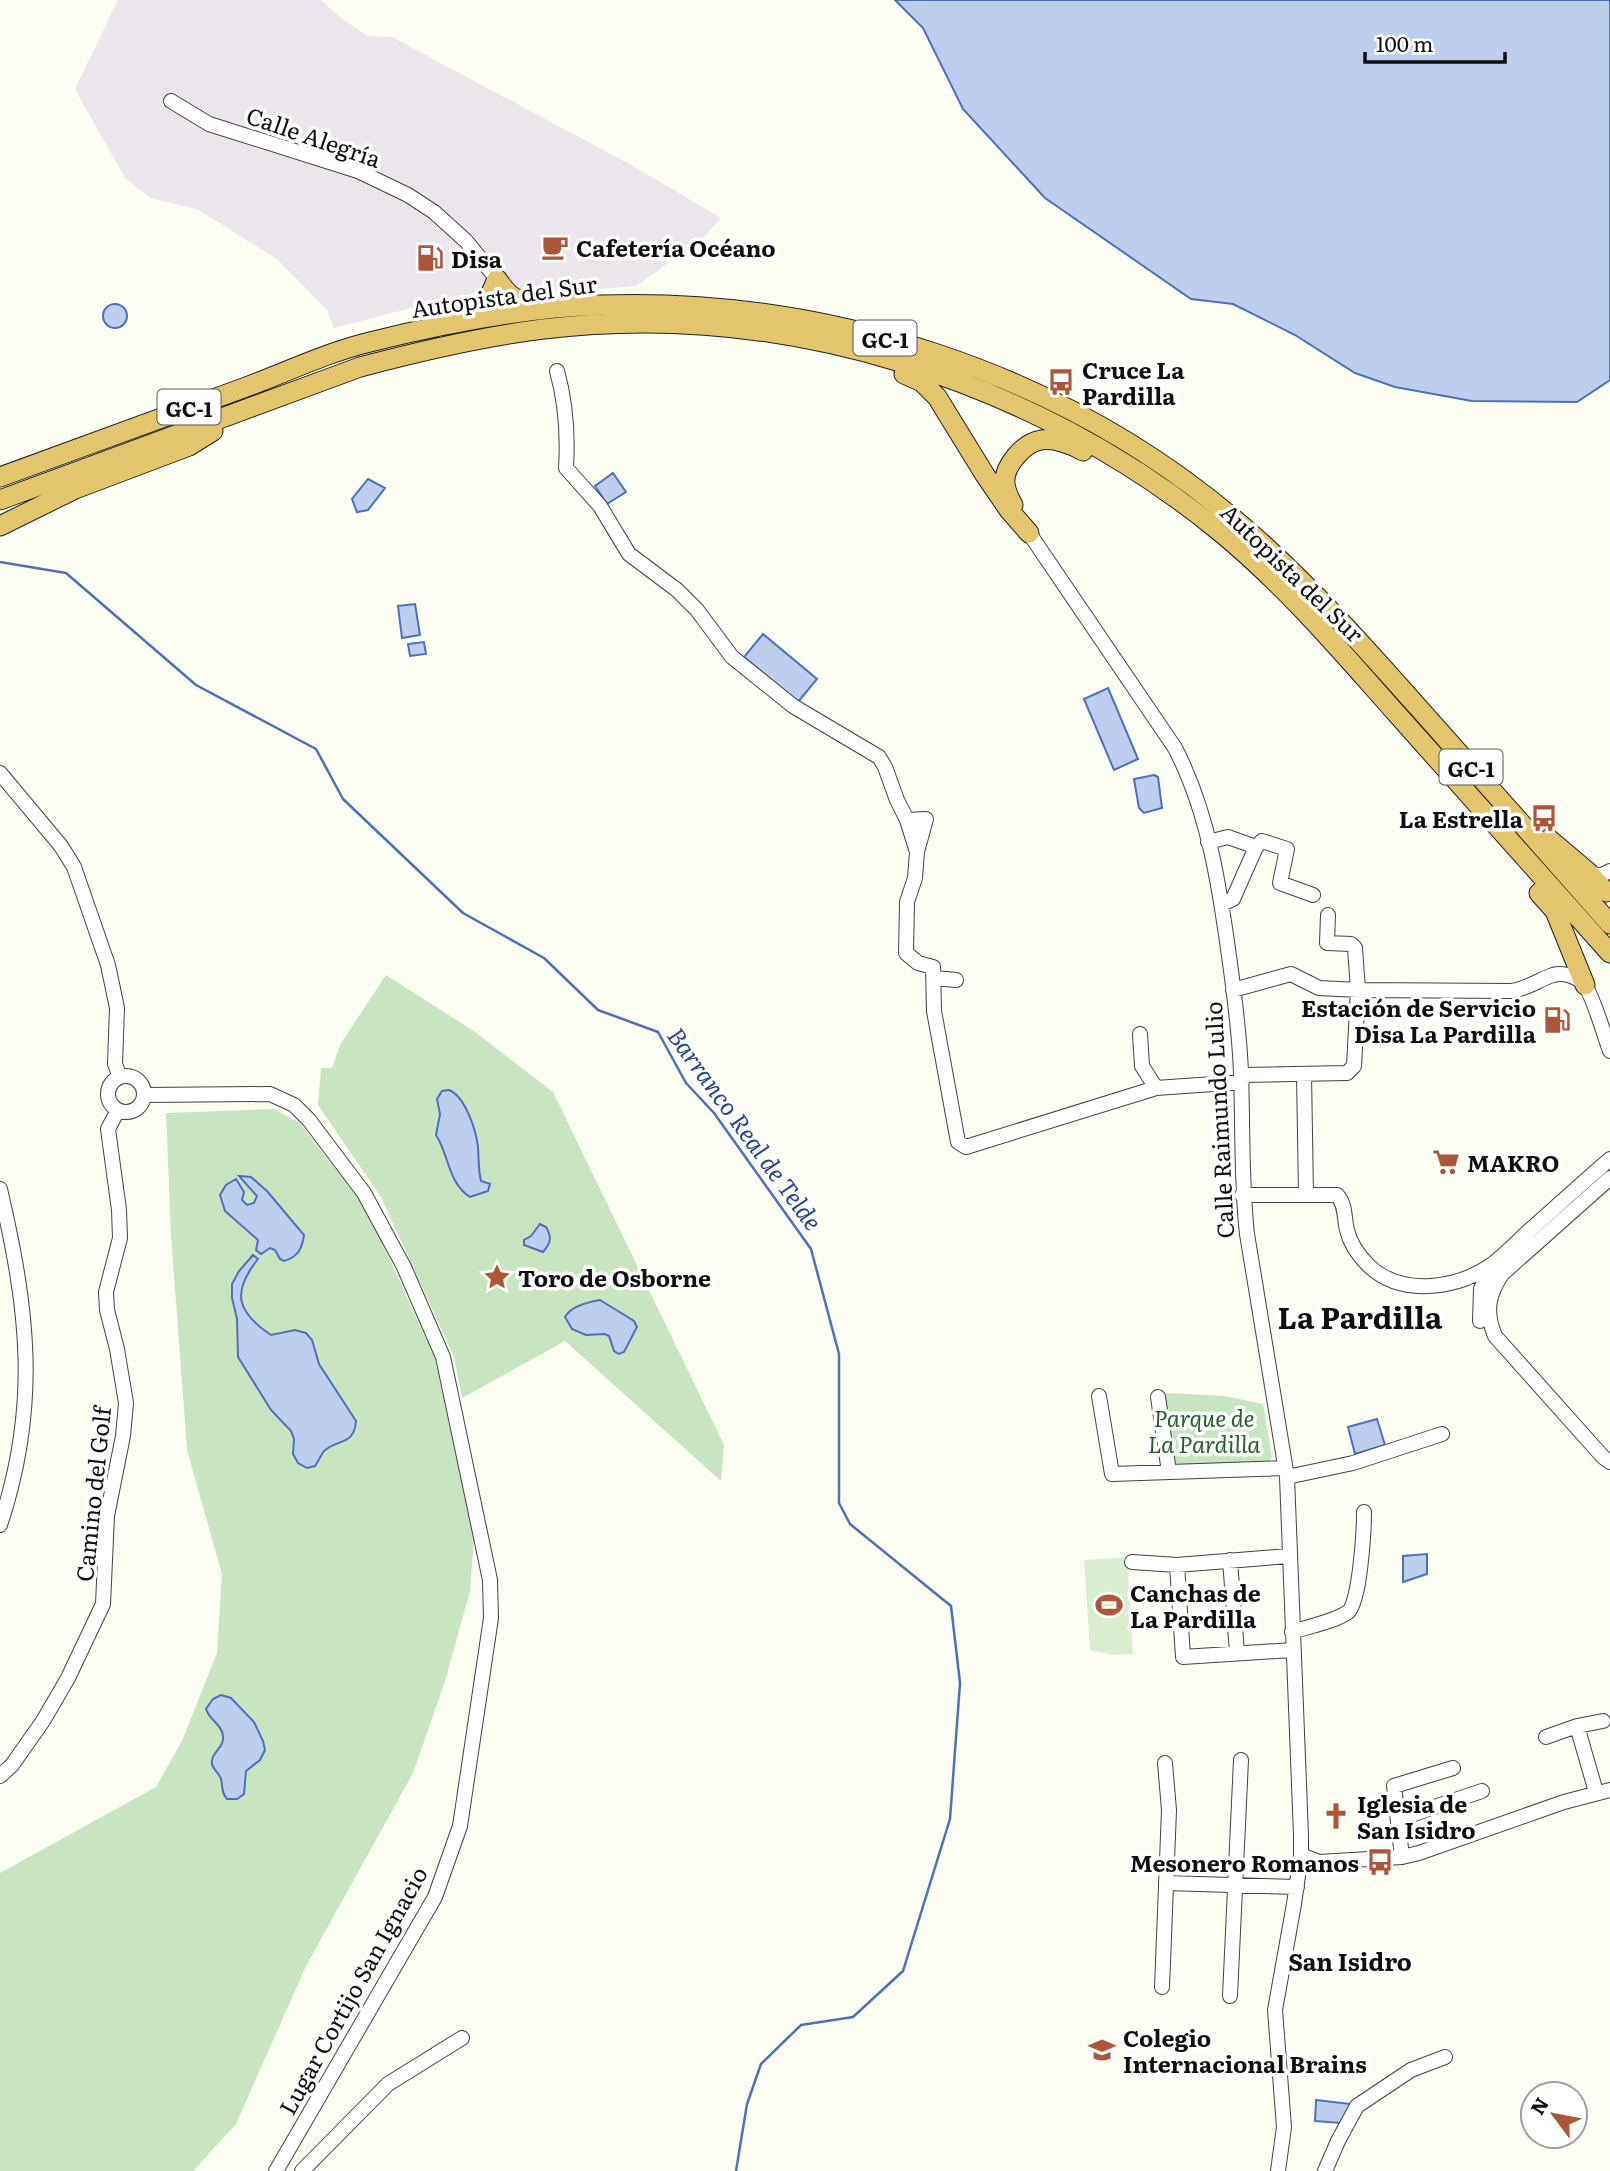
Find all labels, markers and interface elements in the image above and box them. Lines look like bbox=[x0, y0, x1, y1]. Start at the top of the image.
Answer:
scale bar bbox=[1365, 21, 1505, 65]
text: 100 m bbox=[1376, 27, 1433, 58]
street label: Calle Alegría bbox=[242, 97, 386, 175]
place label: Cafetería Océano bbox=[576, 230, 776, 264]
cafe icon: Cafetería Océano bbox=[540, 232, 570, 262]
place label: Disa bbox=[451, 241, 503, 275]
fuel station icon: Disa bbox=[415, 243, 445, 273]
street label: Autopista del Sur bbox=[409, 265, 599, 325]
road number: GC-1 bbox=[854, 320, 917, 356]
place label: Cruce La Pardilla bbox=[1082, 352, 1185, 412]
bus stop icon: Cruce La Pardilla bbox=[1046, 367, 1076, 397]
road number: GC-1 bbox=[158, 390, 220, 424]
street label: Autopista del Sur bbox=[1214, 495, 1372, 649]
road number: GC-1 bbox=[1440, 750, 1502, 784]
place label: La Estrella bbox=[1399, 801, 1524, 835]
bus stop icon: La Estrella bbox=[1529, 803, 1559, 833]
place label: Estación de Servicio Disa La Pardilla bbox=[1301, 990, 1537, 1050]
street label: Calle Raimundo Lulio bbox=[1195, 1001, 1241, 1239]
fuel station icon: Estación de Servicio Disa La Pardilla bbox=[1542, 1005, 1572, 1035]
water label: Barranco Real de Telde bbox=[660, 1019, 832, 1237]
place label: MAKRO bbox=[1467, 1145, 1559, 1179]
supermarket icon: MAKRO bbox=[1431, 1147, 1461, 1177]
place label: Toro de Osborne bbox=[518, 1260, 711, 1294]
place icon: Toro de Osborne bbox=[482, 1262, 512, 1292]
district label: La Pardilla bbox=[1278, 1294, 1443, 1338]
park label: Parque de La Pardilla bbox=[1148, 1400, 1260, 1460]
street label: Camino del Golf bbox=[66, 1403, 118, 1583]
place label: Canchas de La Pardilla bbox=[1130, 1575, 1261, 1635]
sports icon: Canchas de La Pardilla bbox=[1094, 1590, 1124, 1620]
place label: Iglesia de San Isidro bbox=[1357, 1786, 1476, 1846]
church icon: Iglesia de San Isidro bbox=[1321, 1801, 1351, 1831]
place label: Mesonero Romanos bbox=[1130, 1845, 1359, 1879]
bus stop icon: Mesonero Romanos bbox=[1365, 1847, 1395, 1877]
street label: Lugar Cortijo San Ignacio bbox=[269, 1860, 435, 2120]
district label: San Isidro bbox=[1288, 1943, 1412, 1978]
place label: Colegio Internacional Brains bbox=[1123, 2020, 1367, 2080]
school or university icon: Colegio Internacional Brains bbox=[1087, 2035, 1117, 2065]
north arrow bbox=[1519, 2080, 1589, 2150]
text: N bbox=[1523, 2091, 1555, 2120]

